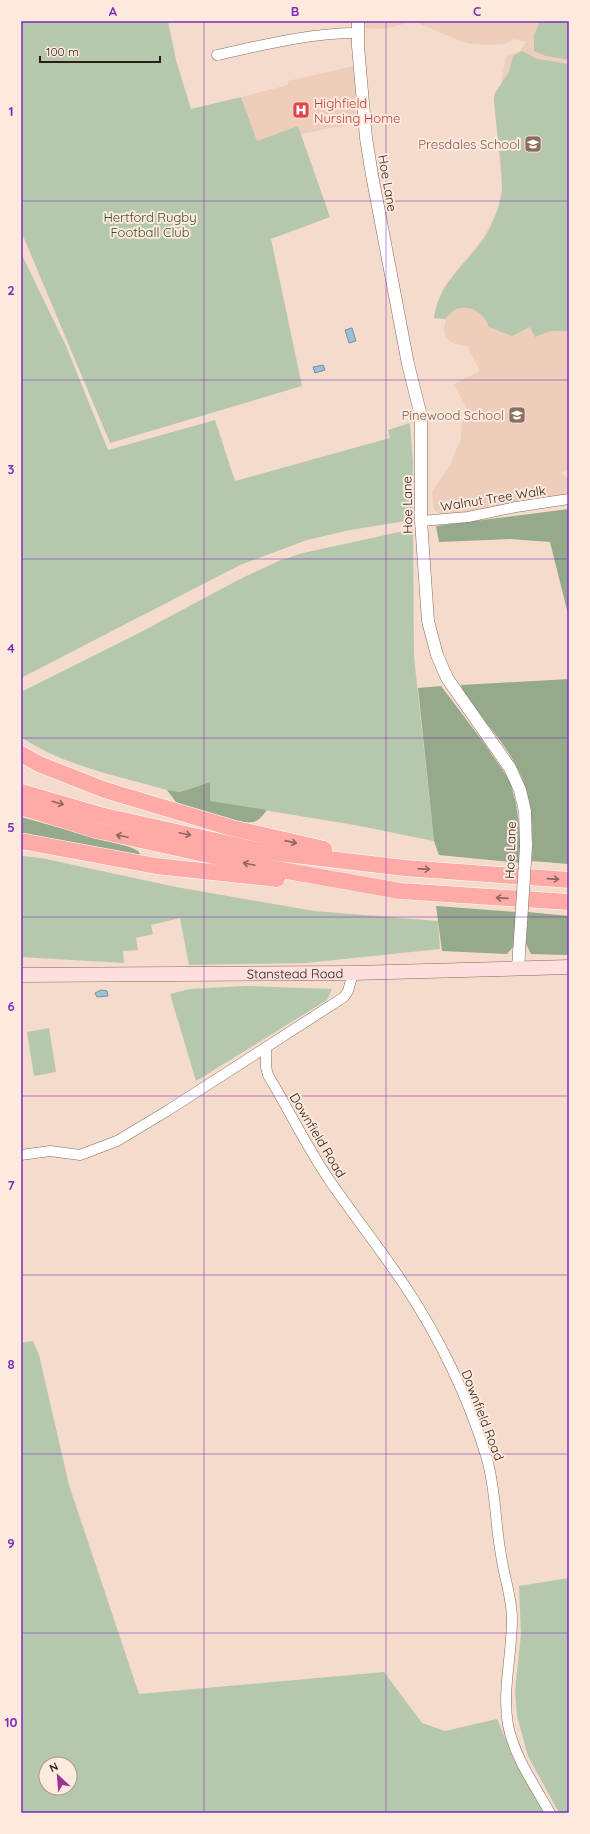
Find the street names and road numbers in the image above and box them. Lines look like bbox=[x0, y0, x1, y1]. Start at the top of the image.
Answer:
street label: Hoe Lane bbox=[375, 153, 401, 213]
street label: Hoe Lane bbox=[398, 476, 416, 534]
street label: Walnut Tree Walk bbox=[439, 482, 547, 514]
street label: Hoe Lane bbox=[501, 821, 519, 879]
street label: Stanstead Road bbox=[247, 965, 343, 982]
street label: Downfield Road bbox=[286, 1090, 350, 1180]
street label: Downfield Road bbox=[458, 1367, 508, 1463]

